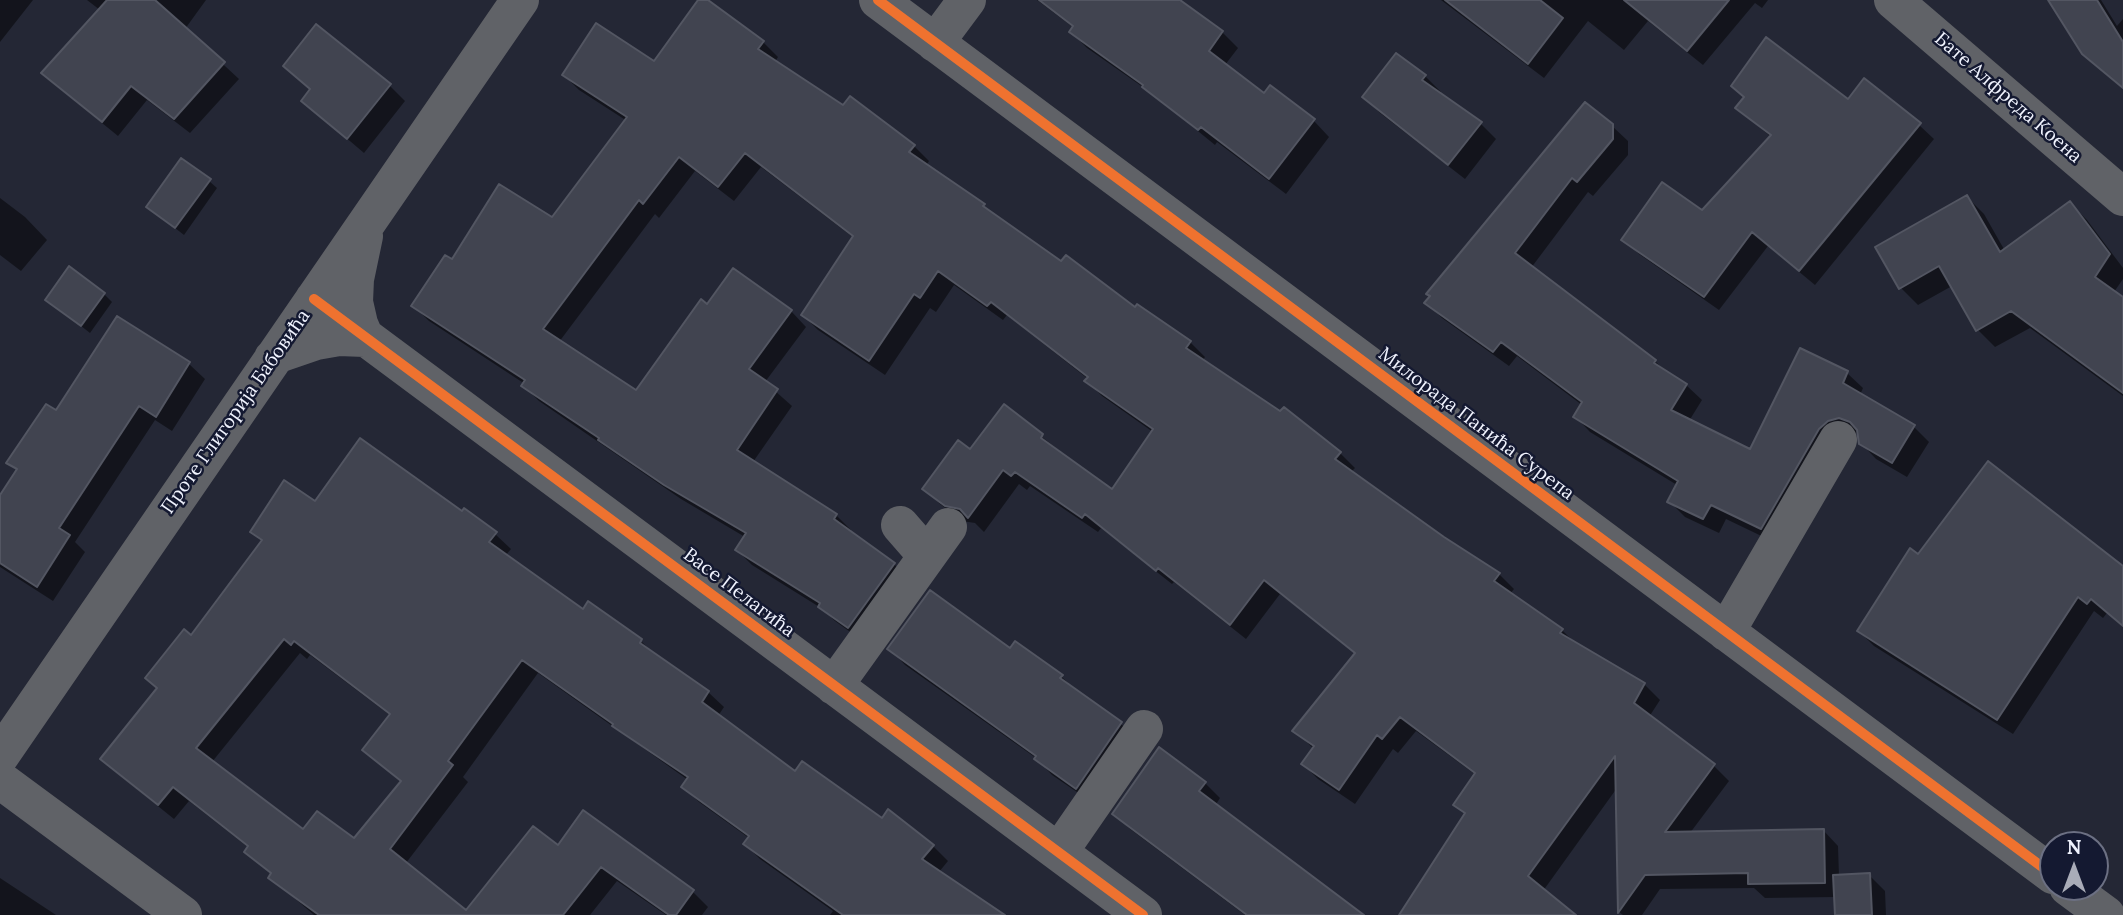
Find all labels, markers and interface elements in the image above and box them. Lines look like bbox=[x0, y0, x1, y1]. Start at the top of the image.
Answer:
street label: Бате Алфреда Коена bbox=[1930, 28, 2086, 168]
street label: Проте Глигорија Бабовића bbox=[157, 306, 315, 518]
street label: Милорада Панића Сурепа bbox=[1374, 343, 1578, 505]
street label: Васе Пелагића bbox=[679, 544, 799, 642]
north arrow bbox=[2039, 831, 2109, 901]
text: N bbox=[2067, 835, 2081, 859]

